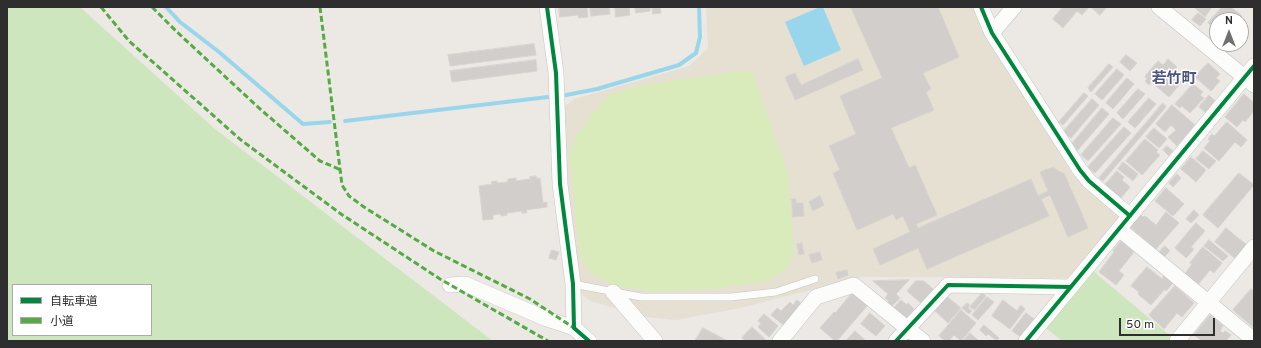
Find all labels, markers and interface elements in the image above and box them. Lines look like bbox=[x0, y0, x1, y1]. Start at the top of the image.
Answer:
north arrow bbox=[1209, 12, 1249, 52]
text: N bbox=[1225, 14, 1233, 28]
district label: 若竹町 bbox=[1152, 71, 1196, 89]
legend bbox=[12, 284, 152, 336]
text: 自転車道 bbox=[50, 294, 98, 310]
scale bar bbox=[1121, 310, 1217, 336]
text: 小道 bbox=[50, 314, 74, 330]
text: 50 m bbox=[1126, 317, 1154, 333]

